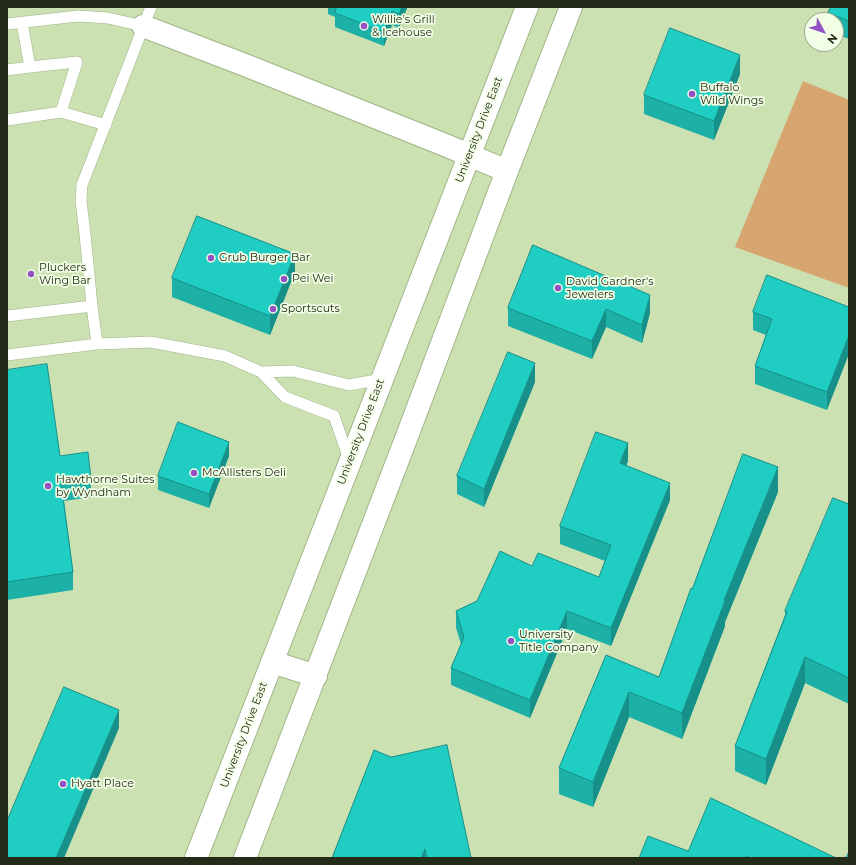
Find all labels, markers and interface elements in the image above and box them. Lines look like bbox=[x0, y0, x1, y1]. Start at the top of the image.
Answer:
north arrow bbox=[804, 12, 844, 52]
place label: Willie’s Grill & Icehouse bbox=[372, 13, 435, 39]
marker: Willie’s Grill & Icehouse bbox=[359, 21, 369, 31]
text: N bbox=[824, 31, 841, 47]
street label: University Drive East bbox=[453, 75, 505, 185]
place label: Buffalo Wild Wings bbox=[700, 81, 764, 107]
marker: Buffalo Wild Wings bbox=[687, 89, 697, 99]
place label: Grub Burger Bar bbox=[219, 251, 310, 265]
marker: Grub Burger Bar bbox=[206, 253, 216, 263]
place label: Pluckers Wing Bar bbox=[39, 261, 91, 287]
marker: Pluckers Wing Bar bbox=[26, 269, 36, 279]
place label: Pei Wei bbox=[292, 272, 333, 286]
marker: Pei Wei bbox=[279, 274, 289, 284]
place label: David Gardner's Jewelers bbox=[566, 275, 654, 301]
marker: David Gardner's Jewelers bbox=[553, 283, 563, 293]
place label: Sportscuts bbox=[281, 302, 340, 316]
marker: Sportscuts bbox=[268, 304, 278, 314]
street label: University Drive East bbox=[335, 377, 387, 487]
place label: McAllisters Deli bbox=[202, 466, 286, 480]
marker: McAllisters Deli bbox=[189, 468, 199, 478]
place label: Hawthorne Suites by Wyndham bbox=[56, 473, 154, 499]
marker: Hawthorne Suites by Wyndham bbox=[43, 481, 53, 491]
place label: University Title Company bbox=[519, 628, 598, 654]
marker: University Title Company bbox=[506, 636, 516, 646]
street label: University Drive East bbox=[218, 680, 270, 790]
place label: Hyatt Place bbox=[71, 777, 134, 791]
marker: Hyatt Place bbox=[58, 779, 68, 789]

